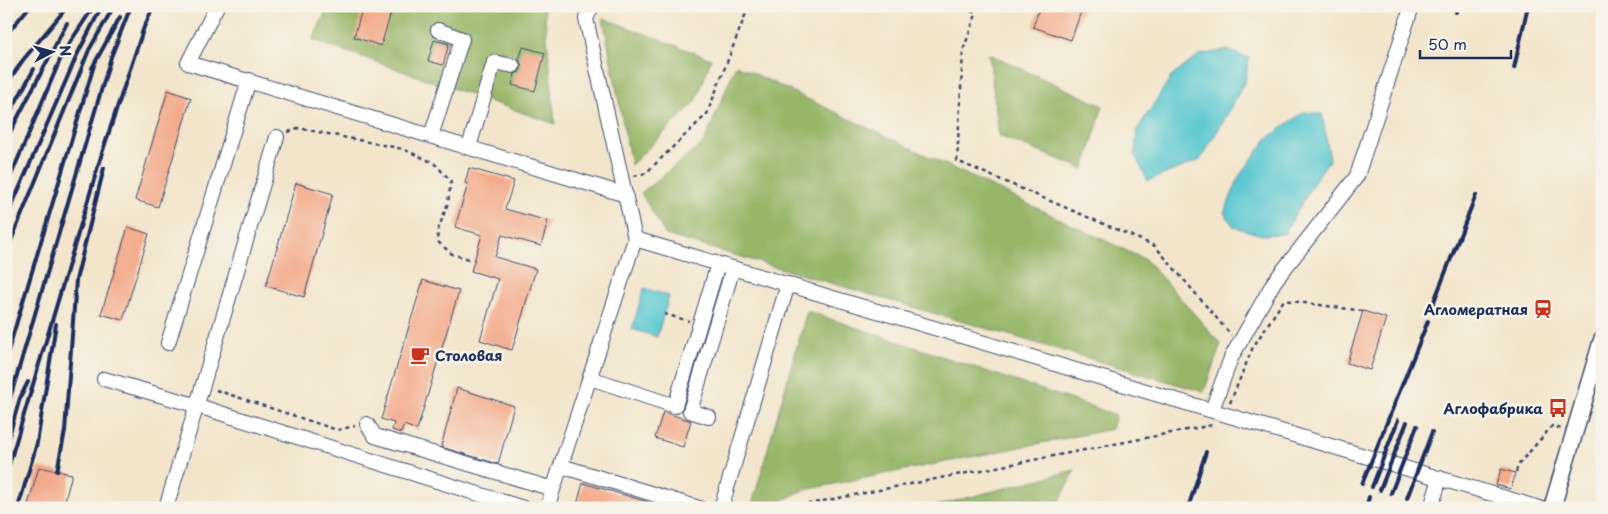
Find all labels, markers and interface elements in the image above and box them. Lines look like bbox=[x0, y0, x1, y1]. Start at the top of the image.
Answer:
north arrow bbox=[28, 28, 78, 78]
scale bar bbox=[1420, 28, 1512, 60]
text: 50 m bbox=[1428, 32, 1467, 55]
text: N bbox=[54, 44, 76, 57]
station icon: Агломератная bbox=[1532, 298, 1554, 320]
place label: Агломератная bbox=[1424, 299, 1528, 320]
cafe icon: Столовая bbox=[409, 344, 431, 366]
place label: Столовая bbox=[435, 345, 502, 366]
bus stop icon: Аглофабрика bbox=[1547, 397, 1569, 419]
place label: Аглофабрика bbox=[1443, 398, 1543, 419]

